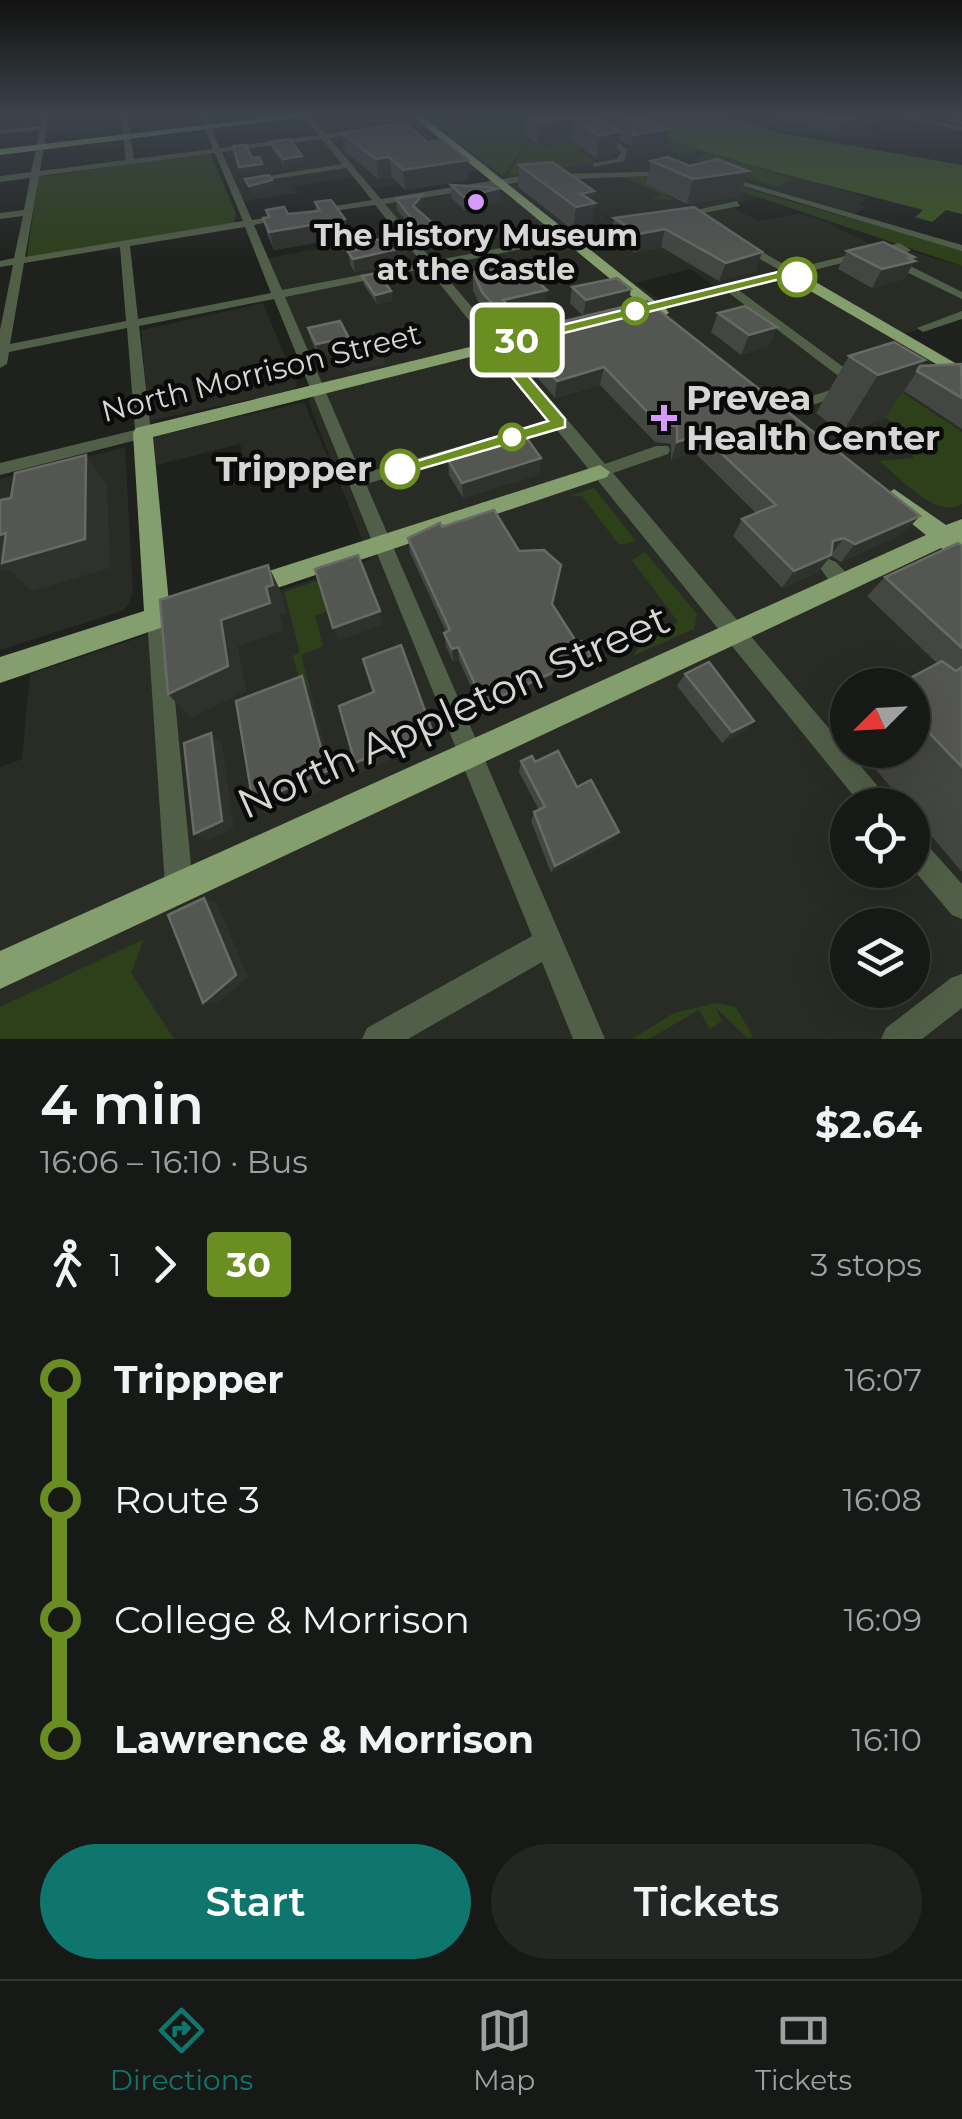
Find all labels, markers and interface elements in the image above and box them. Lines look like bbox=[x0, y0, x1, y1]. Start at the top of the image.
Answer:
marker: The History Museum at the Castle bbox=[465, 191, 487, 213]
place label: The History Museum at the Castle bbox=[314, 217, 638, 288]
unlabelled marker bbox=[778, 258, 816, 296]
unlabelled marker bbox=[622, 298, 648, 324]
line badge: 30 bbox=[472, 308, 562, 372]
street label: North Morrison Street bbox=[98, 315, 424, 430]
text: 30 bbox=[495, 319, 539, 362]
place label: Prevea Health Center bbox=[686, 376, 940, 459]
marker: Prevea Health Center bbox=[651, 405, 677, 431]
unlabelled marker bbox=[499, 424, 525, 450]
place label: Trippper bbox=[216, 447, 372, 490]
marker: Trippper bbox=[381, 450, 419, 488]
street label: North Appleton Street bbox=[229, 592, 677, 830]
north arrow bbox=[830, 668, 930, 768]
map controls bbox=[830, 668, 930, 1008]
button: locate bbox=[830, 788, 930, 888]
button: layers bbox=[830, 908, 930, 1008]
text: 4 min bbox=[40, 1071, 204, 1138]
text: $2.64 bbox=[815, 1101, 922, 1148]
text: 16:06 – 16:10 · Bus bbox=[40, 1142, 308, 1181]
icon: walk bbox=[40, 1237, 95, 1292]
icon: forward bbox=[137, 1237, 192, 1292]
text: 30 bbox=[227, 1243, 271, 1286]
text: 1 bbox=[110, 1245, 122, 1284]
text: 3 stops bbox=[810, 1245, 922, 1284]
text: Trippper bbox=[114, 1356, 284, 1403]
text: 16:07 bbox=[844, 1360, 922, 1399]
text: Route 3 bbox=[114, 1476, 260, 1523]
text: 16:08 bbox=[843, 1480, 922, 1519]
text: College & Morrison bbox=[114, 1596, 470, 1643]
text: 16:09 bbox=[844, 1600, 922, 1639]
text: Lawrence & Morrison bbox=[114, 1716, 534, 1763]
text: 16:10 bbox=[851, 1720, 922, 1759]
button: Start bbox=[40, 1844, 471, 1959]
button: Tickets bbox=[491, 1844, 922, 1959]
tab: Directions bbox=[110, 2003, 253, 2097]
tab: Map bbox=[473, 2003, 535, 2097]
tab: Tickets bbox=[755, 2003, 852, 2097]

